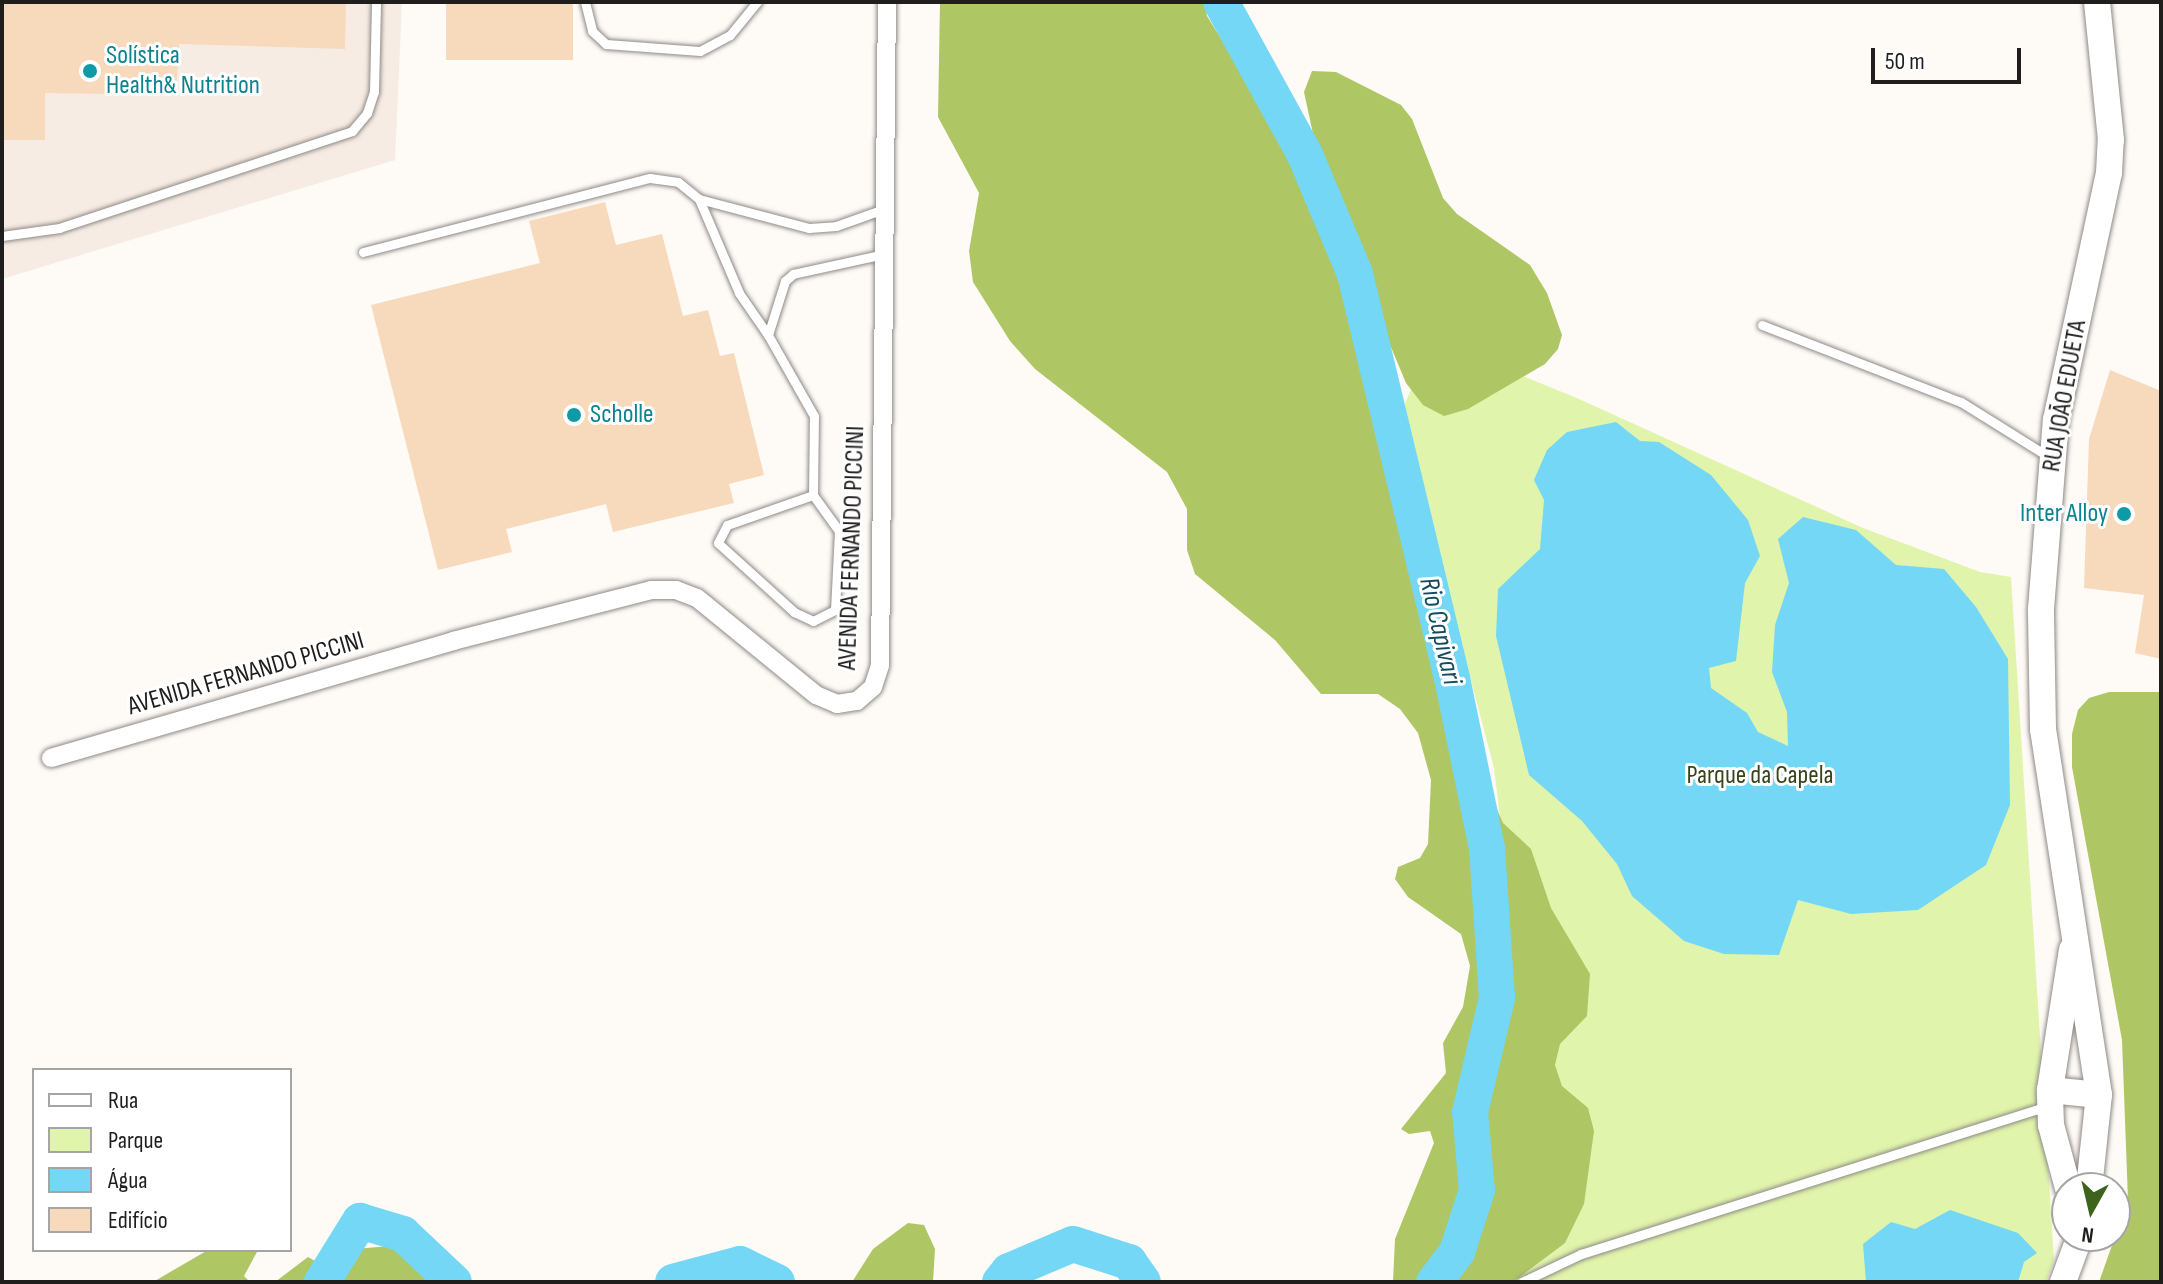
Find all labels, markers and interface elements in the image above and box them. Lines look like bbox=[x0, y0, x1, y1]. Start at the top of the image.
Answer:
scale bar bbox=[1875, 32, 2025, 82]
place label: Solística Health& Nutrition bbox=[106, 40, 260, 102]
text: 50 m bbox=[1885, 47, 1925, 76]
marker: Solística Health& Nutrition bbox=[81, 62, 99, 80]
street label: RUA JOÃO EDUETA bbox=[2036, 318, 2094, 474]
place label: Scholle bbox=[590, 399, 654, 431]
marker: Scholle bbox=[565, 406, 583, 424]
street label: AVENIDA FERNANDO PICCINI bbox=[832, 425, 872, 671]
place label: Inter Alloy bbox=[2020, 498, 2108, 530]
marker: Inter Alloy bbox=[2115, 505, 2133, 523]
water label: Rio Capivari bbox=[1411, 574, 1469, 688]
street label: AVENIDA FERNANDO PICCINI bbox=[124, 625, 368, 723]
park label: Parque da Capela bbox=[1686, 760, 1834, 792]
legend bbox=[32, 1068, 292, 1252]
text: Rua bbox=[108, 1086, 138, 1115]
text: Parque bbox=[108, 1126, 163, 1155]
text: Água bbox=[108, 1166, 147, 1195]
north arrow bbox=[2051, 1172, 2131, 1252]
text: Edifício bbox=[108, 1206, 168, 1235]
text: N bbox=[2080, 1220, 2096, 1248]

